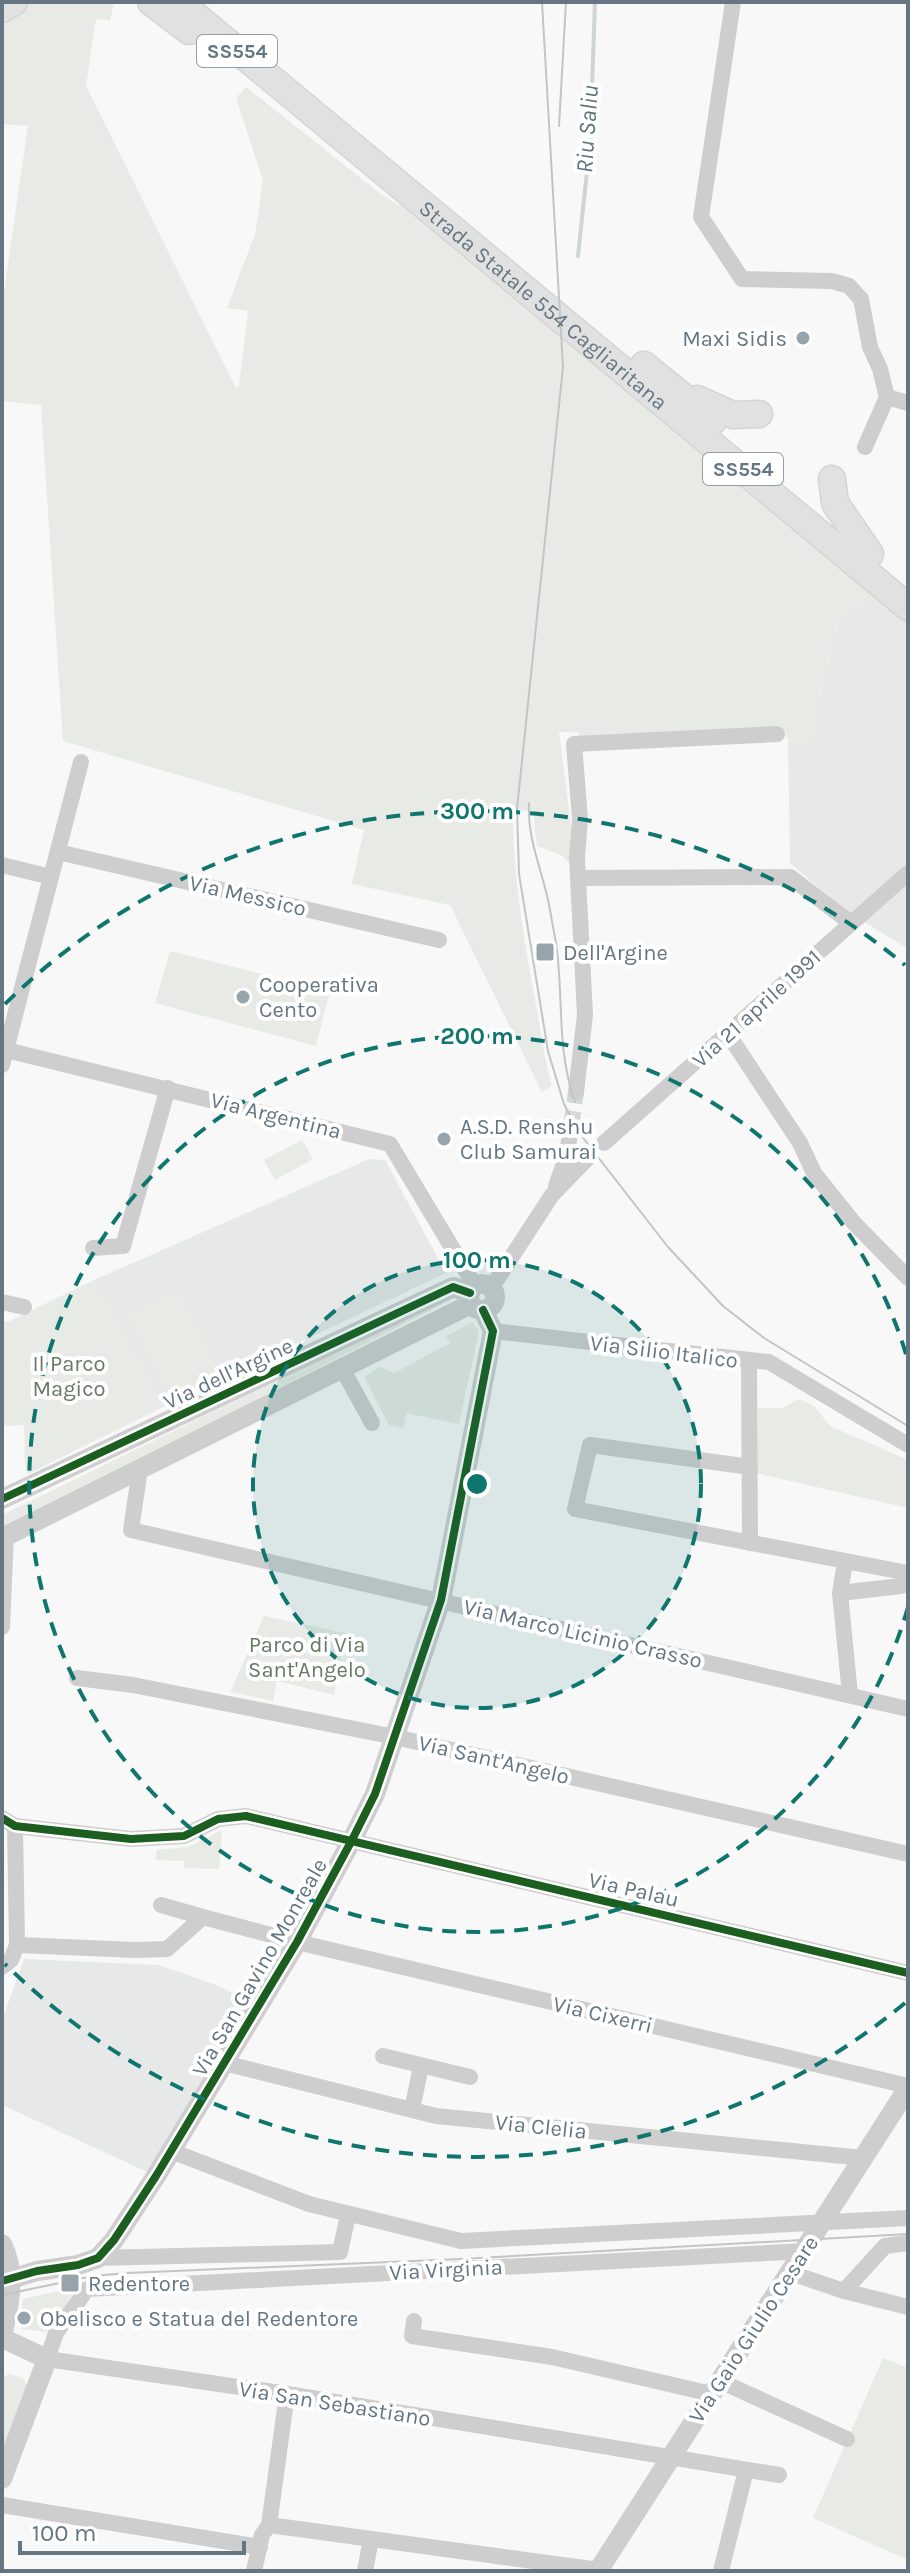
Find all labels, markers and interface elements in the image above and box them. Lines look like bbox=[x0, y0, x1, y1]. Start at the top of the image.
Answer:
road number: SS554 bbox=[197, 35, 277, 67]
water label: Riu Saliu bbox=[570, 84, 604, 174]
street label: Strada Statale 554 Cagliaritana bbox=[414, 195, 672, 416]
place label: Maxi Sidis bbox=[682, 326, 787, 352]
marker: Maxi Sidis bbox=[794, 329, 812, 347]
road number: SS554 bbox=[703, 453, 783, 485]
text: 300 m bbox=[440, 797, 514, 825]
street label: Via Messico bbox=[187, 870, 309, 922]
place label: Dell'Argine bbox=[563, 940, 668, 966]
marker: Dell'Argine bbox=[534, 941, 556, 963]
street label: Via 21 aprile 1991 bbox=[687, 944, 826, 1073]
place label: Cooperativa Cento bbox=[259, 972, 379, 1023]
marker: Cooperativa Cento bbox=[234, 988, 252, 1006]
text: 200 m bbox=[440, 1022, 514, 1050]
street label: Via Argentina bbox=[208, 1087, 344, 1145]
place label: A.S.D. Renshu Club Samurai bbox=[460, 1114, 597, 1165]
marker: A.S.D. Renshu Club Samurai bbox=[435, 1130, 453, 1148]
text: 100 m bbox=[443, 1246, 511, 1274]
street label: Via Silio Italico bbox=[588, 1330, 739, 1374]
street label: Via dell'Argine bbox=[160, 1333, 297, 1415]
park label: Il Parco Magico bbox=[32, 1351, 106, 1402]
centre of rings bbox=[463, 1470, 491, 1498]
street label: Via Marco Licinio Crasso bbox=[461, 1594, 705, 1674]
park label: Parco di Via Sant'Angelo bbox=[248, 1632, 366, 1683]
street label: Via Sant'Angelo bbox=[416, 1730, 572, 1790]
street label: Via San Gavino Monreale bbox=[187, 1854, 333, 2081]
street label: Via Palau bbox=[586, 1867, 682, 1913]
street label: Via Cixerri bbox=[550, 1991, 655, 2039]
street label: Via Clelia bbox=[494, 2109, 588, 2145]
street label: Via Gaio Giulio Cesare bbox=[684, 2231, 824, 2428]
street label: Via Virginia bbox=[389, 2254, 504, 2286]
place label: Redentore bbox=[88, 2271, 190, 2297]
marker: Redentore bbox=[59, 2272, 81, 2294]
place label: Obelisco e Statua del Redentore bbox=[40, 2306, 358, 2332]
marker: Obelisco e Statua del Redentore bbox=[15, 2309, 33, 2327]
street label: Via San Sebastiano bbox=[237, 2376, 433, 2432]
scale bar bbox=[20, 2505, 244, 2555]
text: 100 m bbox=[32, 2519, 97, 2547]

